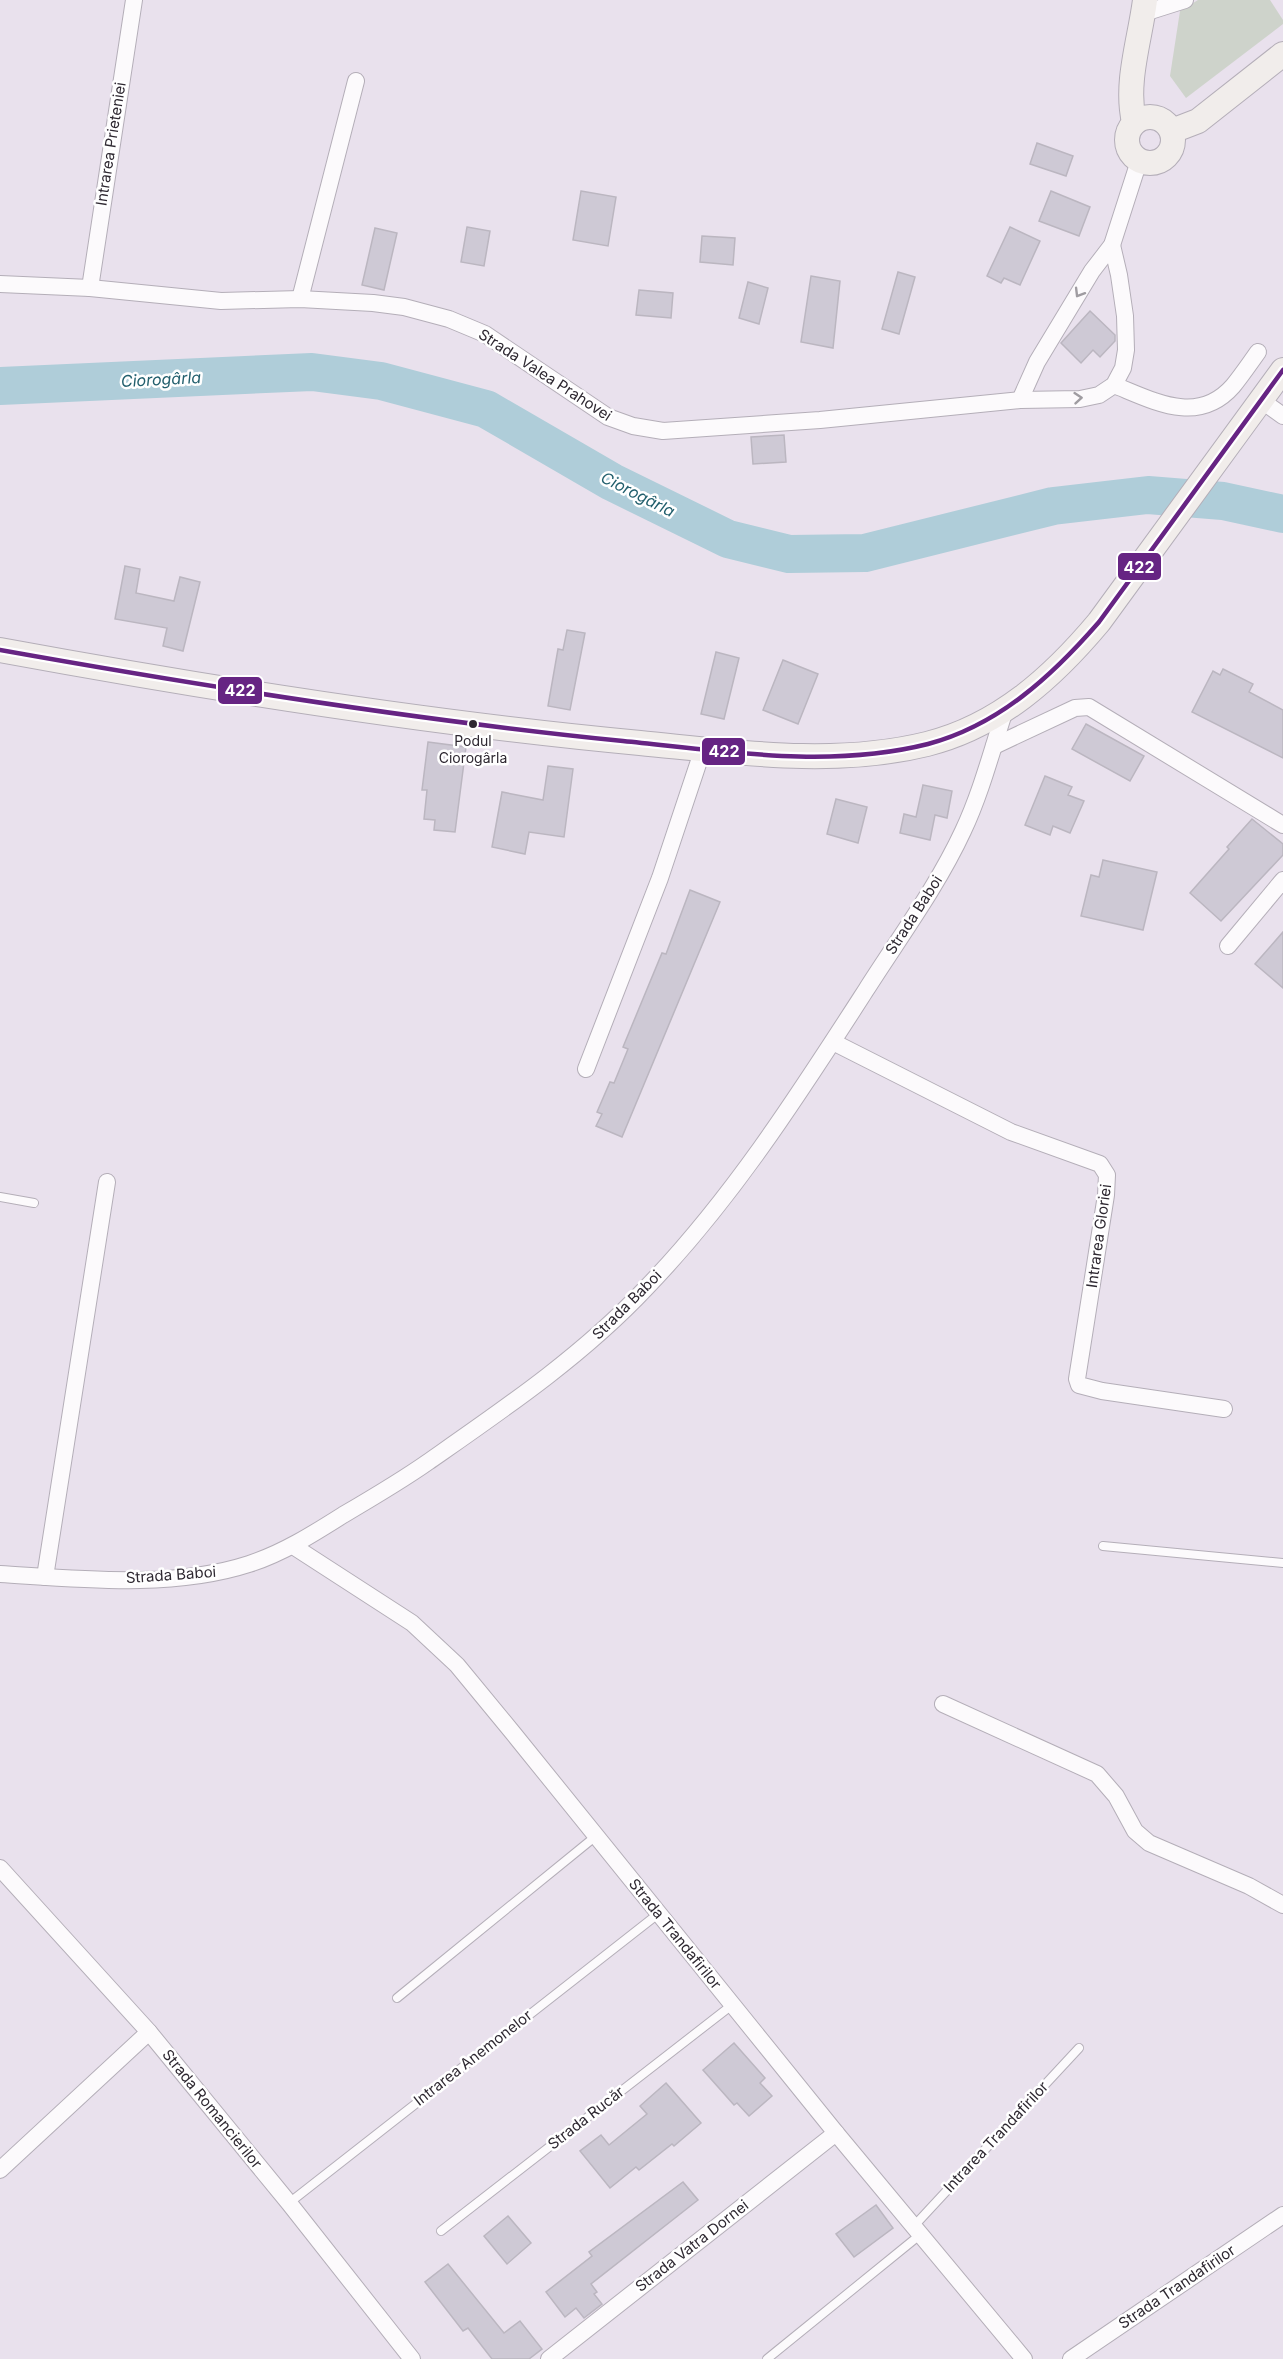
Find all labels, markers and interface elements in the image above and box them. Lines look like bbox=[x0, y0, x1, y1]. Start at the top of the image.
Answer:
street label: Intrarea Prieteniei bbox=[91, 81, 130, 207]
one-way arrow bbox=[1074, 287, 1086, 297]
street label: Strada Valea Prahovei bbox=[475, 324, 616, 425]
water label: Ciorogârla bbox=[120, 367, 202, 391]
one-way arrow bbox=[1073, 392, 1083, 405]
water label: Ciorogârla bbox=[598, 467, 678, 521]
line badge: 422 bbox=[1117, 552, 1162, 581]
text: 422 bbox=[1124, 557, 1154, 577]
line badge: 422 bbox=[217, 676, 263, 705]
text: 422 bbox=[225, 680, 255, 700]
marker: Podul Ciorogârla bbox=[467, 718, 479, 730]
place label: Podul Ciorogârla bbox=[439, 732, 507, 766]
line badge: 422 bbox=[701, 737, 746, 766]
text: 422 bbox=[709, 741, 739, 761]
street label: Strada Baboi bbox=[881, 872, 946, 958]
street label: Intrarea Gloriei bbox=[1082, 1183, 1115, 1289]
street label: Strada Baboi bbox=[588, 1266, 665, 1343]
street label: Strada Baboi bbox=[125, 1562, 217, 1587]
street label: Strada Trandafirilor bbox=[625, 1875, 726, 1993]
street label: Intrarea Anemonelor bbox=[410, 2005, 536, 2110]
street label: Strada Romancierilor bbox=[158, 2045, 267, 2172]
street label: Intrarea Trandafirilor bbox=[939, 2077, 1052, 2196]
street label: Strada Rucăr bbox=[544, 2082, 628, 2153]
street label: Strada Vatra Dornei bbox=[631, 2195, 752, 2296]
street label: Strada Trandafirilor bbox=[1115, 2240, 1239, 2333]

